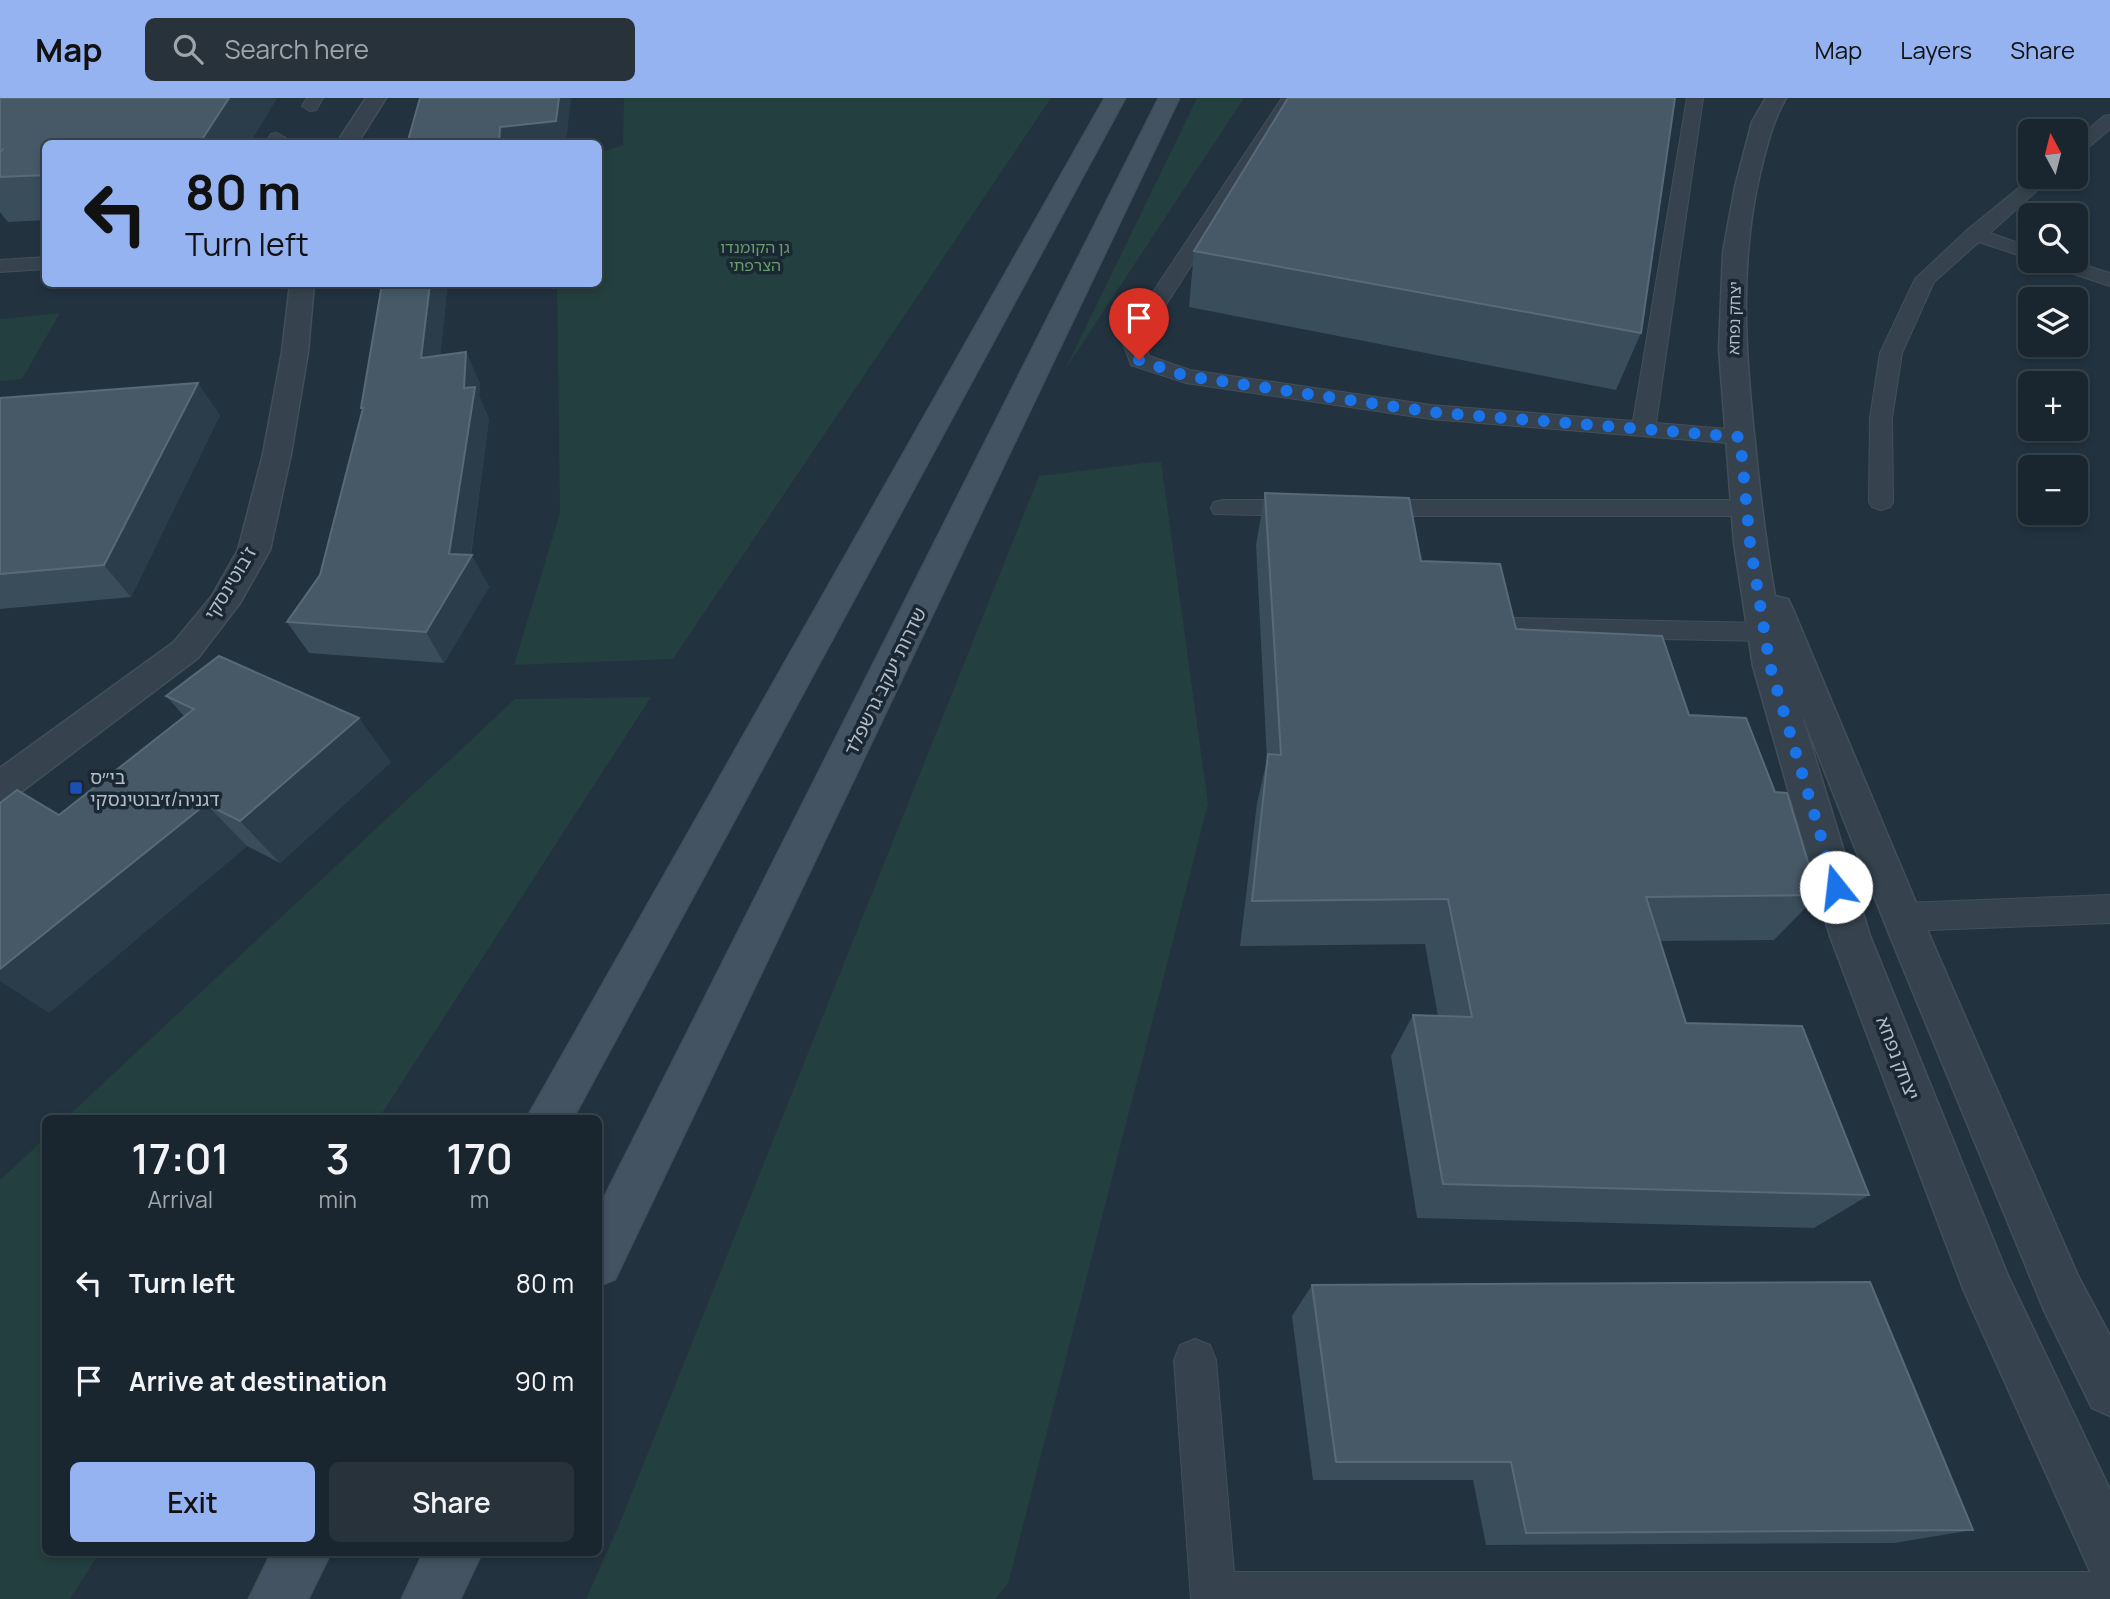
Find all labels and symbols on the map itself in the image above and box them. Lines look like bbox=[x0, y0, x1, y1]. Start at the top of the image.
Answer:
north arrow bbox=[2018, 119, 2088, 189]
park label: גן הקומנדו הצרפתי bbox=[720, 236, 790, 276]
street label: יצחק נפחא bbox=[1722, 281, 1746, 355]
pin bbox=[1109, 288, 1169, 360]
street label: ז'בוטינסקי bbox=[198, 542, 262, 624]
street label: שדרות יעקב גרשפלד bbox=[838, 603, 932, 759]
place label: בי״ס דגניה/ז׳בוטינסקי bbox=[90, 764, 220, 812]
marker: בי״ס דגניה/ז׳בוטינסקי bbox=[68, 780, 84, 796]
position arrow bbox=[1799, 850, 1873, 924]
street label: יצחק נפחא bbox=[1870, 1012, 1926, 1104]

